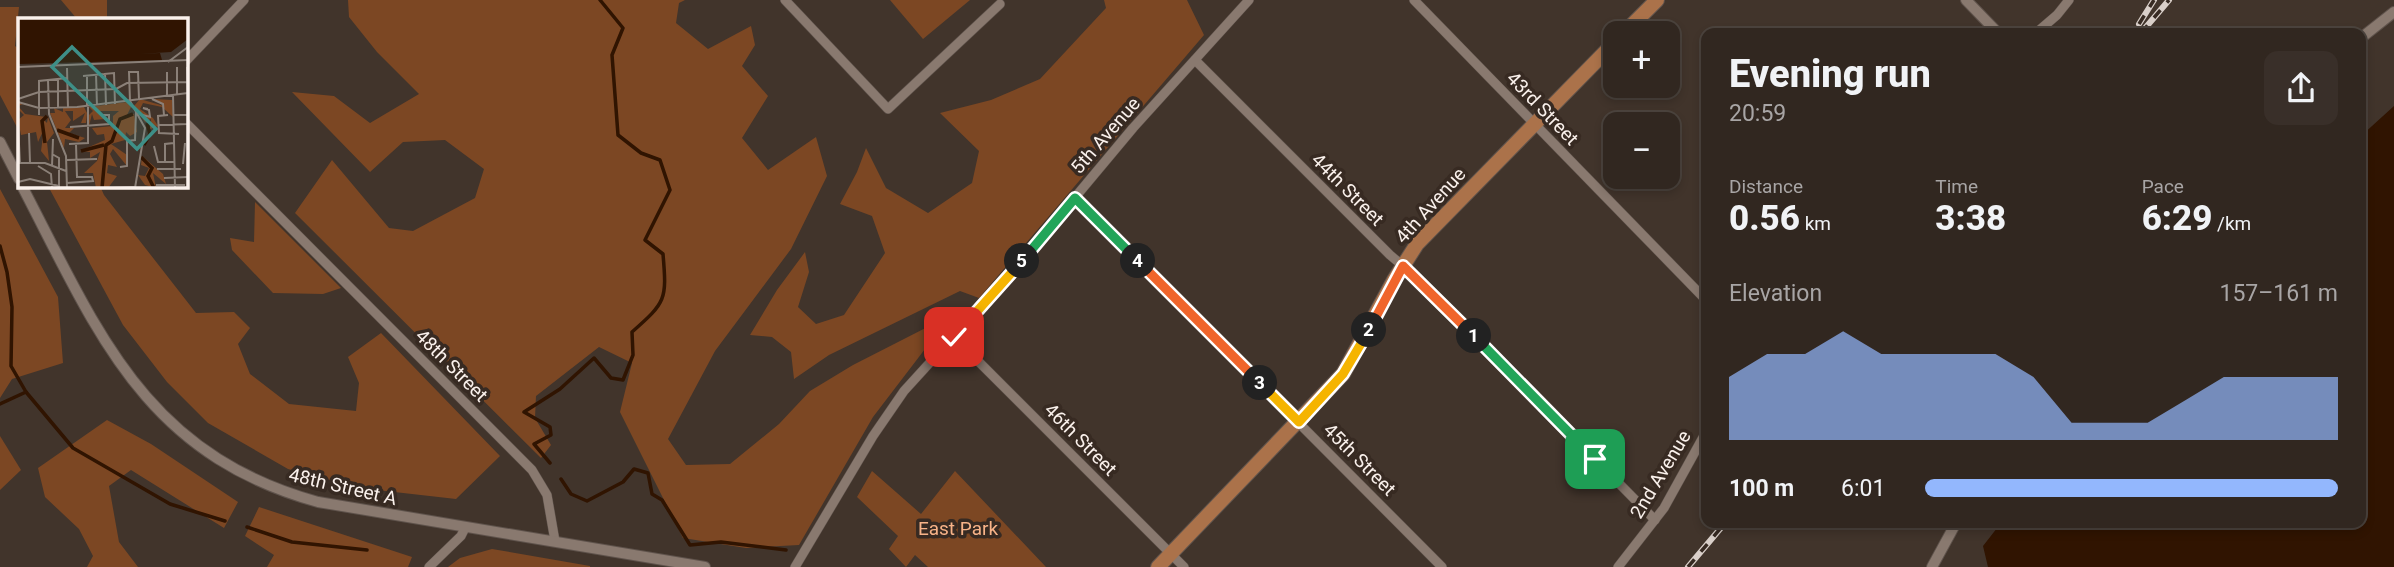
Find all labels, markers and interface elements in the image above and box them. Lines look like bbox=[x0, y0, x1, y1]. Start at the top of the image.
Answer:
inset map bbox=[18, 18, 187, 187]
map controls bbox=[1603, 21, 1680, 189]
button: + bbox=[1603, 21, 1680, 98]
button: share bbox=[2264, 51, 2338, 125]
text: Evening run bbox=[1729, 52, 1931, 96]
street label: 43rd Street bbox=[1502, 67, 1583, 150]
street label: 5th Avenue bbox=[1066, 92, 1145, 178]
text: 20:59 bbox=[1729, 100, 1786, 127]
button: − bbox=[1603, 112, 1680, 189]
street label: 44th Street bbox=[1307, 148, 1389, 230]
street label: 4th Avenue bbox=[1390, 163, 1470, 248]
text: Distance bbox=[1729, 175, 1803, 198]
text: Time bbox=[1935, 175, 1978, 198]
text: Pace bbox=[2142, 175, 2184, 198]
text: 0.56 bbox=[1729, 198, 1800, 239]
text: 3:38 bbox=[1935, 198, 2006, 239]
text: 6:29 bbox=[2142, 198, 2212, 239]
text: km bbox=[1800, 212, 1831, 235]
text: /km bbox=[2212, 212, 2251, 235]
pin: 5 bbox=[1004, 244, 1040, 278]
pin: 4 bbox=[1120, 244, 1156, 278]
text: 5 bbox=[1016, 249, 1027, 272]
text: 4 bbox=[1132, 249, 1143, 272]
text: Elevation bbox=[1729, 280, 1822, 307]
text: 157–161 m bbox=[2219, 280, 2338, 307]
pin bbox=[924, 307, 984, 367]
pin: 2 bbox=[1352, 312, 1386, 348]
icon: check bbox=[935, 318, 973, 356]
text: 2 bbox=[1363, 318, 1374, 341]
pin: 1 bbox=[1456, 318, 1492, 354]
street label: 48th Street bbox=[411, 324, 493, 406]
text: 1 bbox=[1468, 324, 1479, 347]
pin: 3 bbox=[1242, 366, 1278, 400]
text: 3 bbox=[1254, 371, 1265, 394]
street label: 46th Street bbox=[1040, 398, 1122, 480]
street label: 45th Street bbox=[1319, 418, 1401, 500]
street label: 2nd Avenue bbox=[1625, 426, 1696, 522]
pin bbox=[1565, 429, 1625, 489]
icon: arrive bbox=[1576, 440, 1614, 478]
street label: 48th Street A bbox=[287, 463, 400, 510]
text: 100 m bbox=[1729, 475, 1794, 502]
text: 6:01 bbox=[1841, 475, 1885, 502]
park label: East Park bbox=[918, 517, 998, 540]

